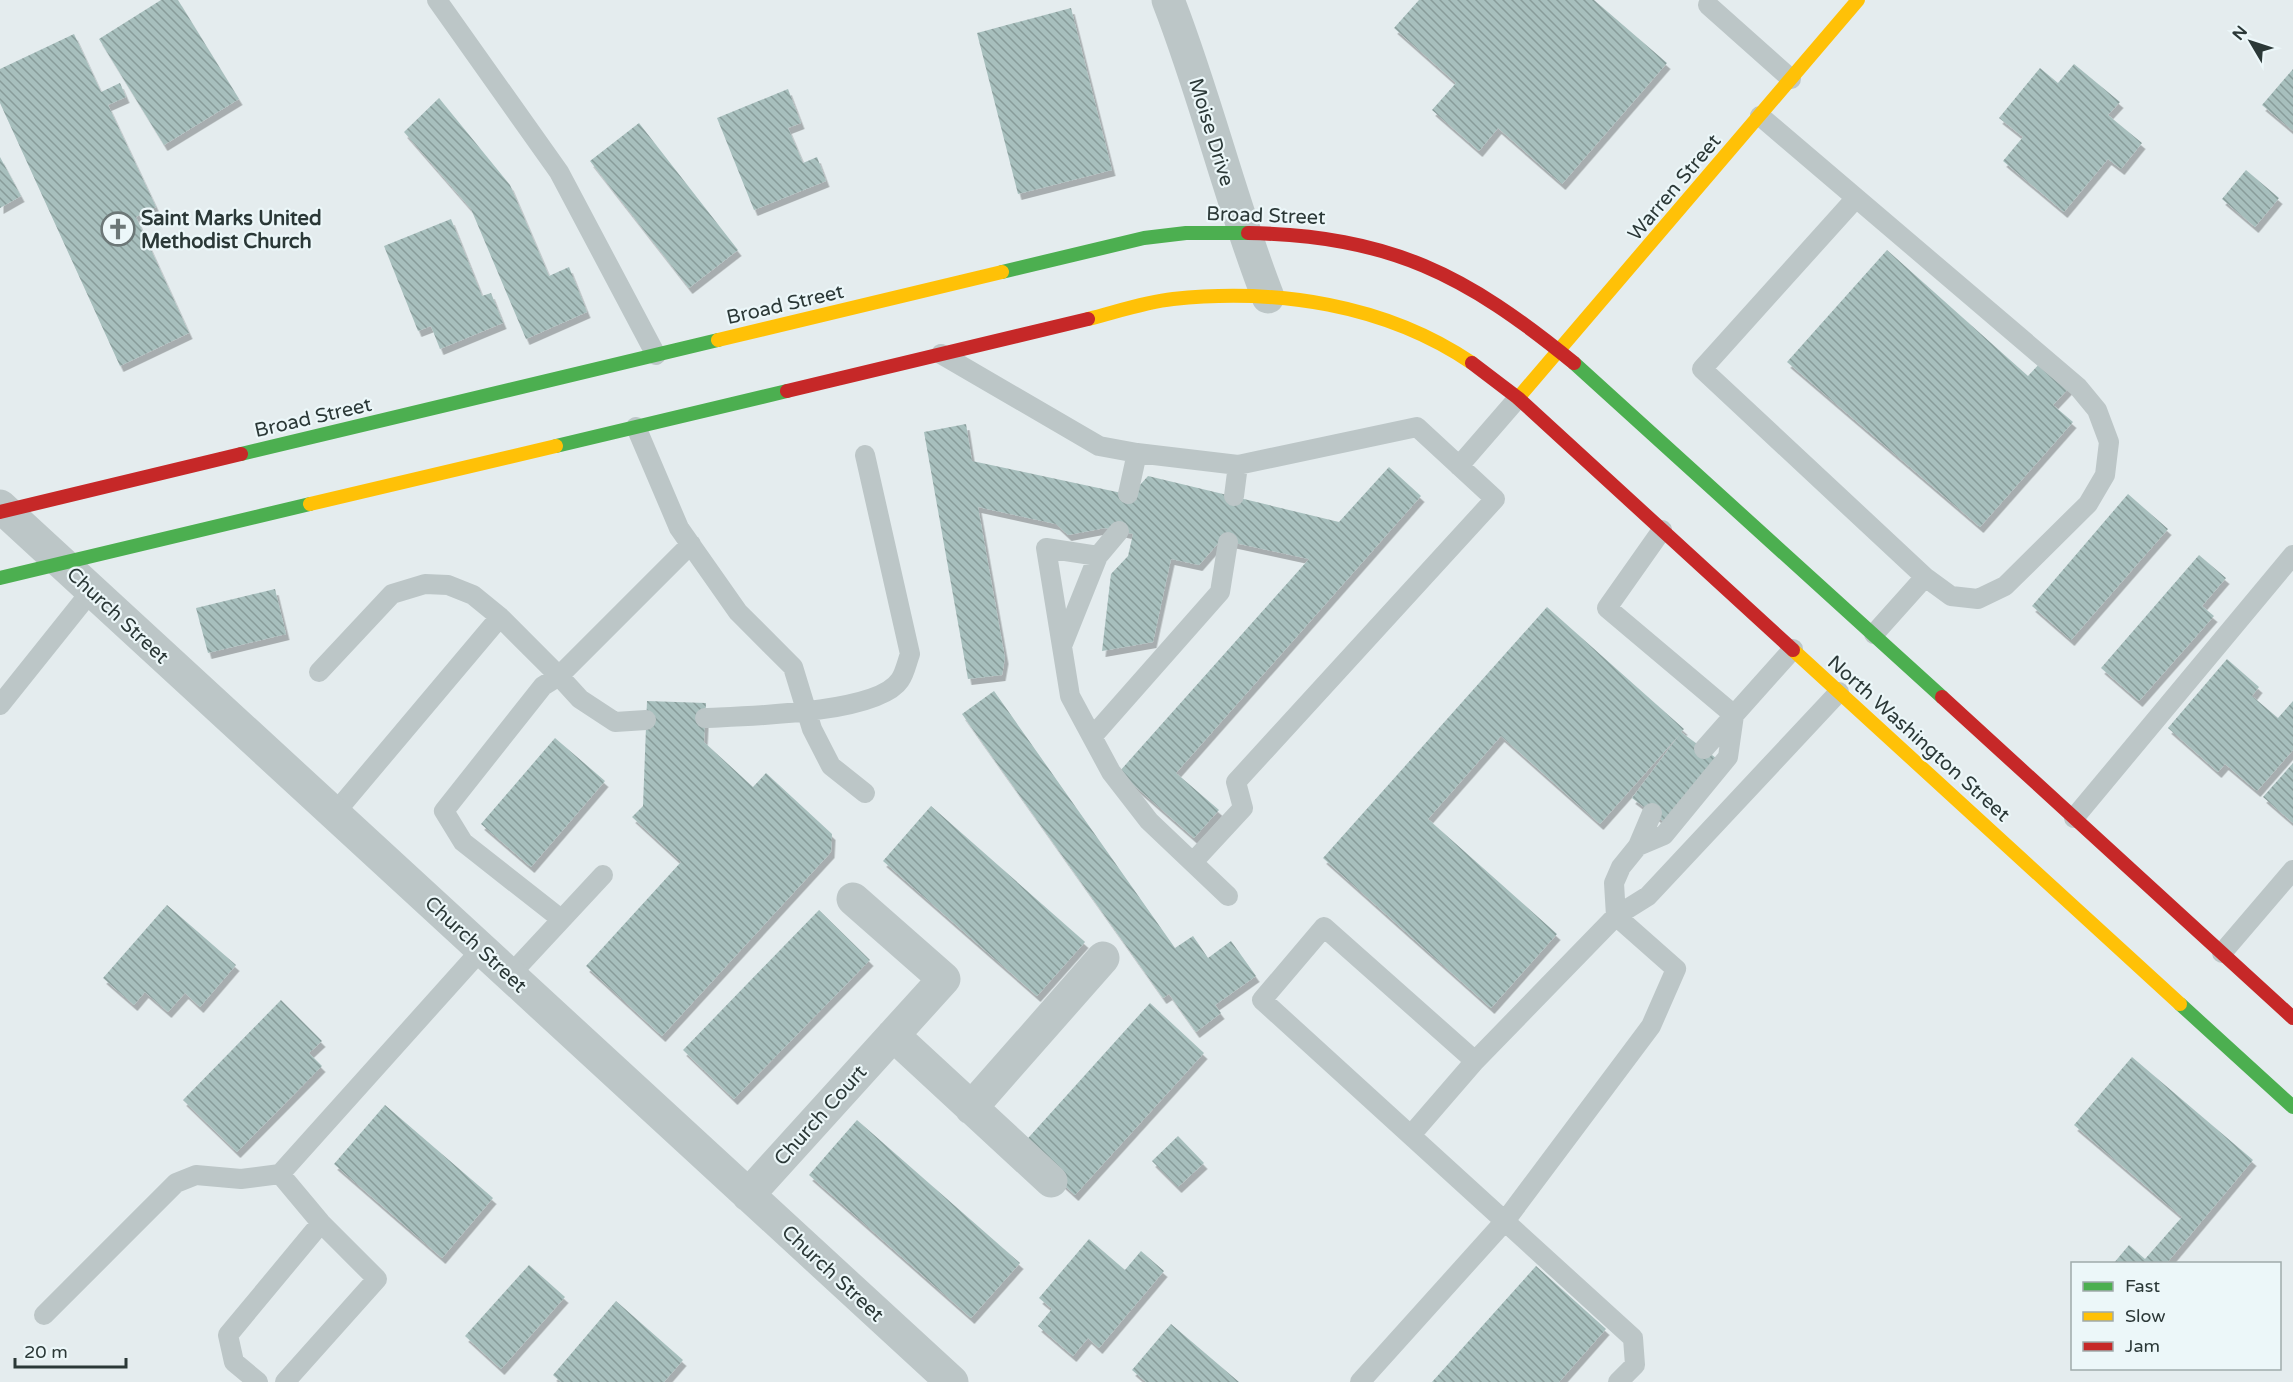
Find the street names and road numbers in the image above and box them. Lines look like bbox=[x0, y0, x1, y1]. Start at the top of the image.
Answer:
street label: Moise Drive bbox=[1183, 75, 1239, 189]
street label: Warren Street bbox=[1623, 129, 1726, 246]
street label: Broad Street bbox=[1206, 202, 1326, 230]
street label: Broad Street bbox=[724, 280, 846, 330]
street label: Broad Street bbox=[252, 393, 374, 443]
street label: Church Street bbox=[61, 562, 174, 669]
street label: North Washington Street bbox=[1822, 651, 2015, 827]
street label: Church Street bbox=[419, 891, 532, 998]
street label: Church Court bbox=[769, 1060, 872, 1171]
street label: Church Street bbox=[776, 1220, 889, 1327]

